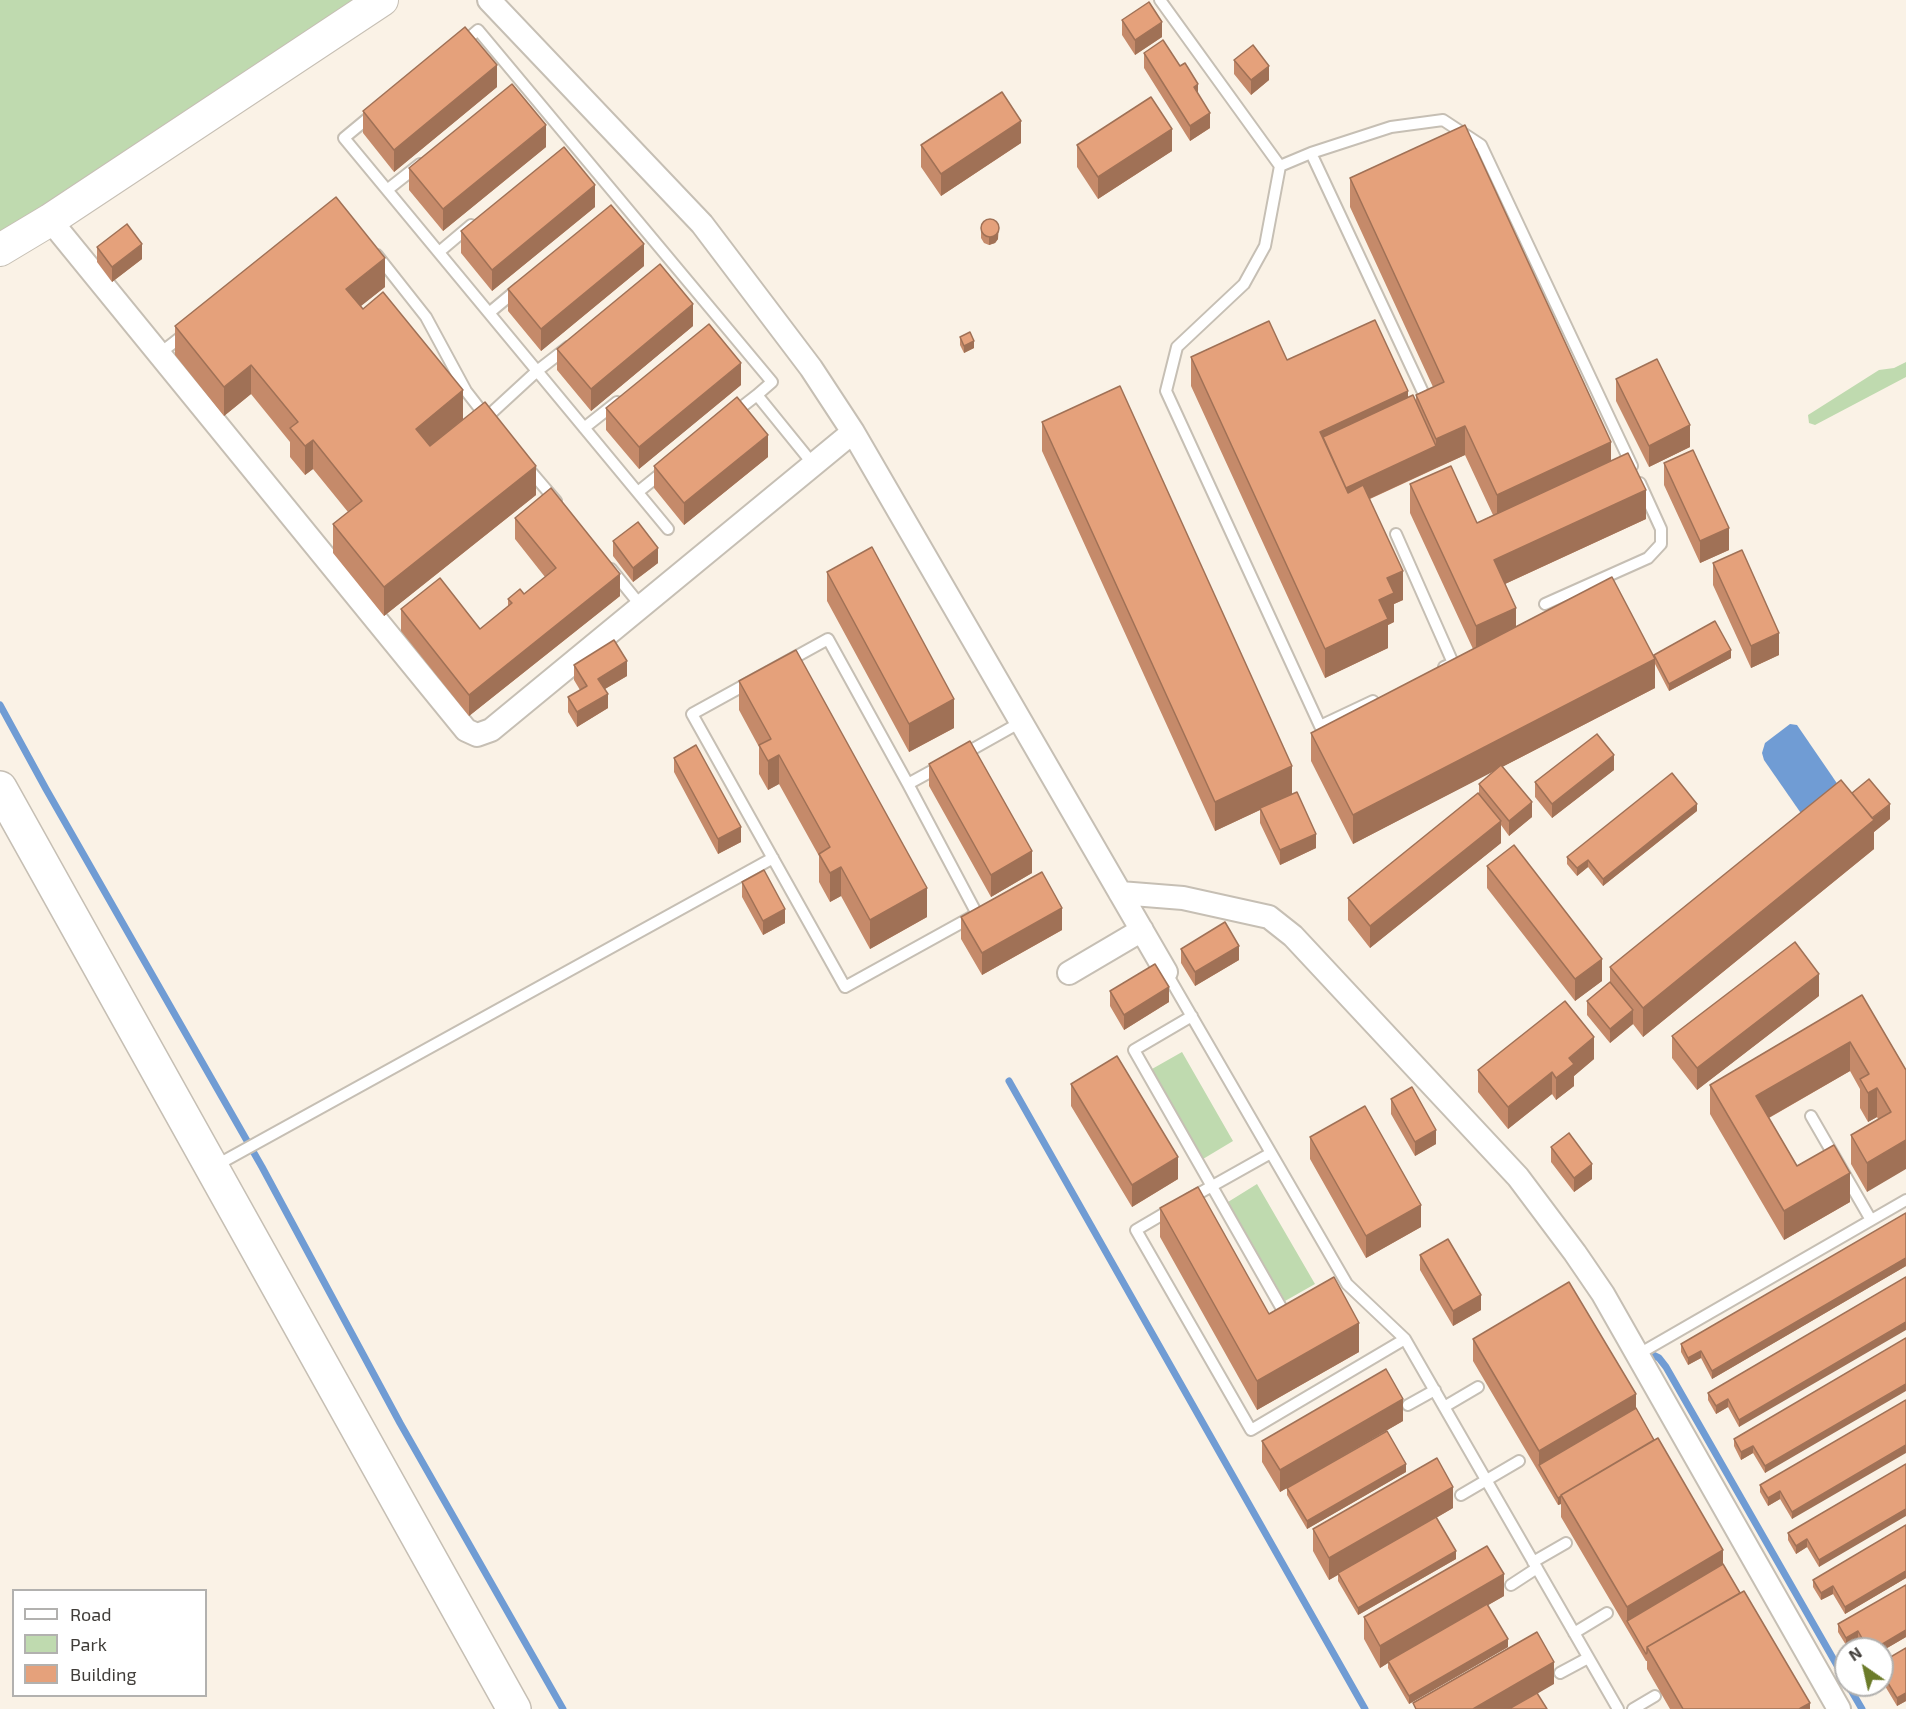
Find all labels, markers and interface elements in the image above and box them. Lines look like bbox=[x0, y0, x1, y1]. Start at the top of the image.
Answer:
legend bbox=[12, 1589, 207, 1697]
text: Road bbox=[70, 1603, 111, 1625]
text: Park bbox=[70, 1633, 107, 1655]
north arrow bbox=[1834, 1637, 1894, 1697]
text: N bbox=[1845, 1642, 1865, 1664]
text: Building bbox=[70, 1663, 137, 1685]

